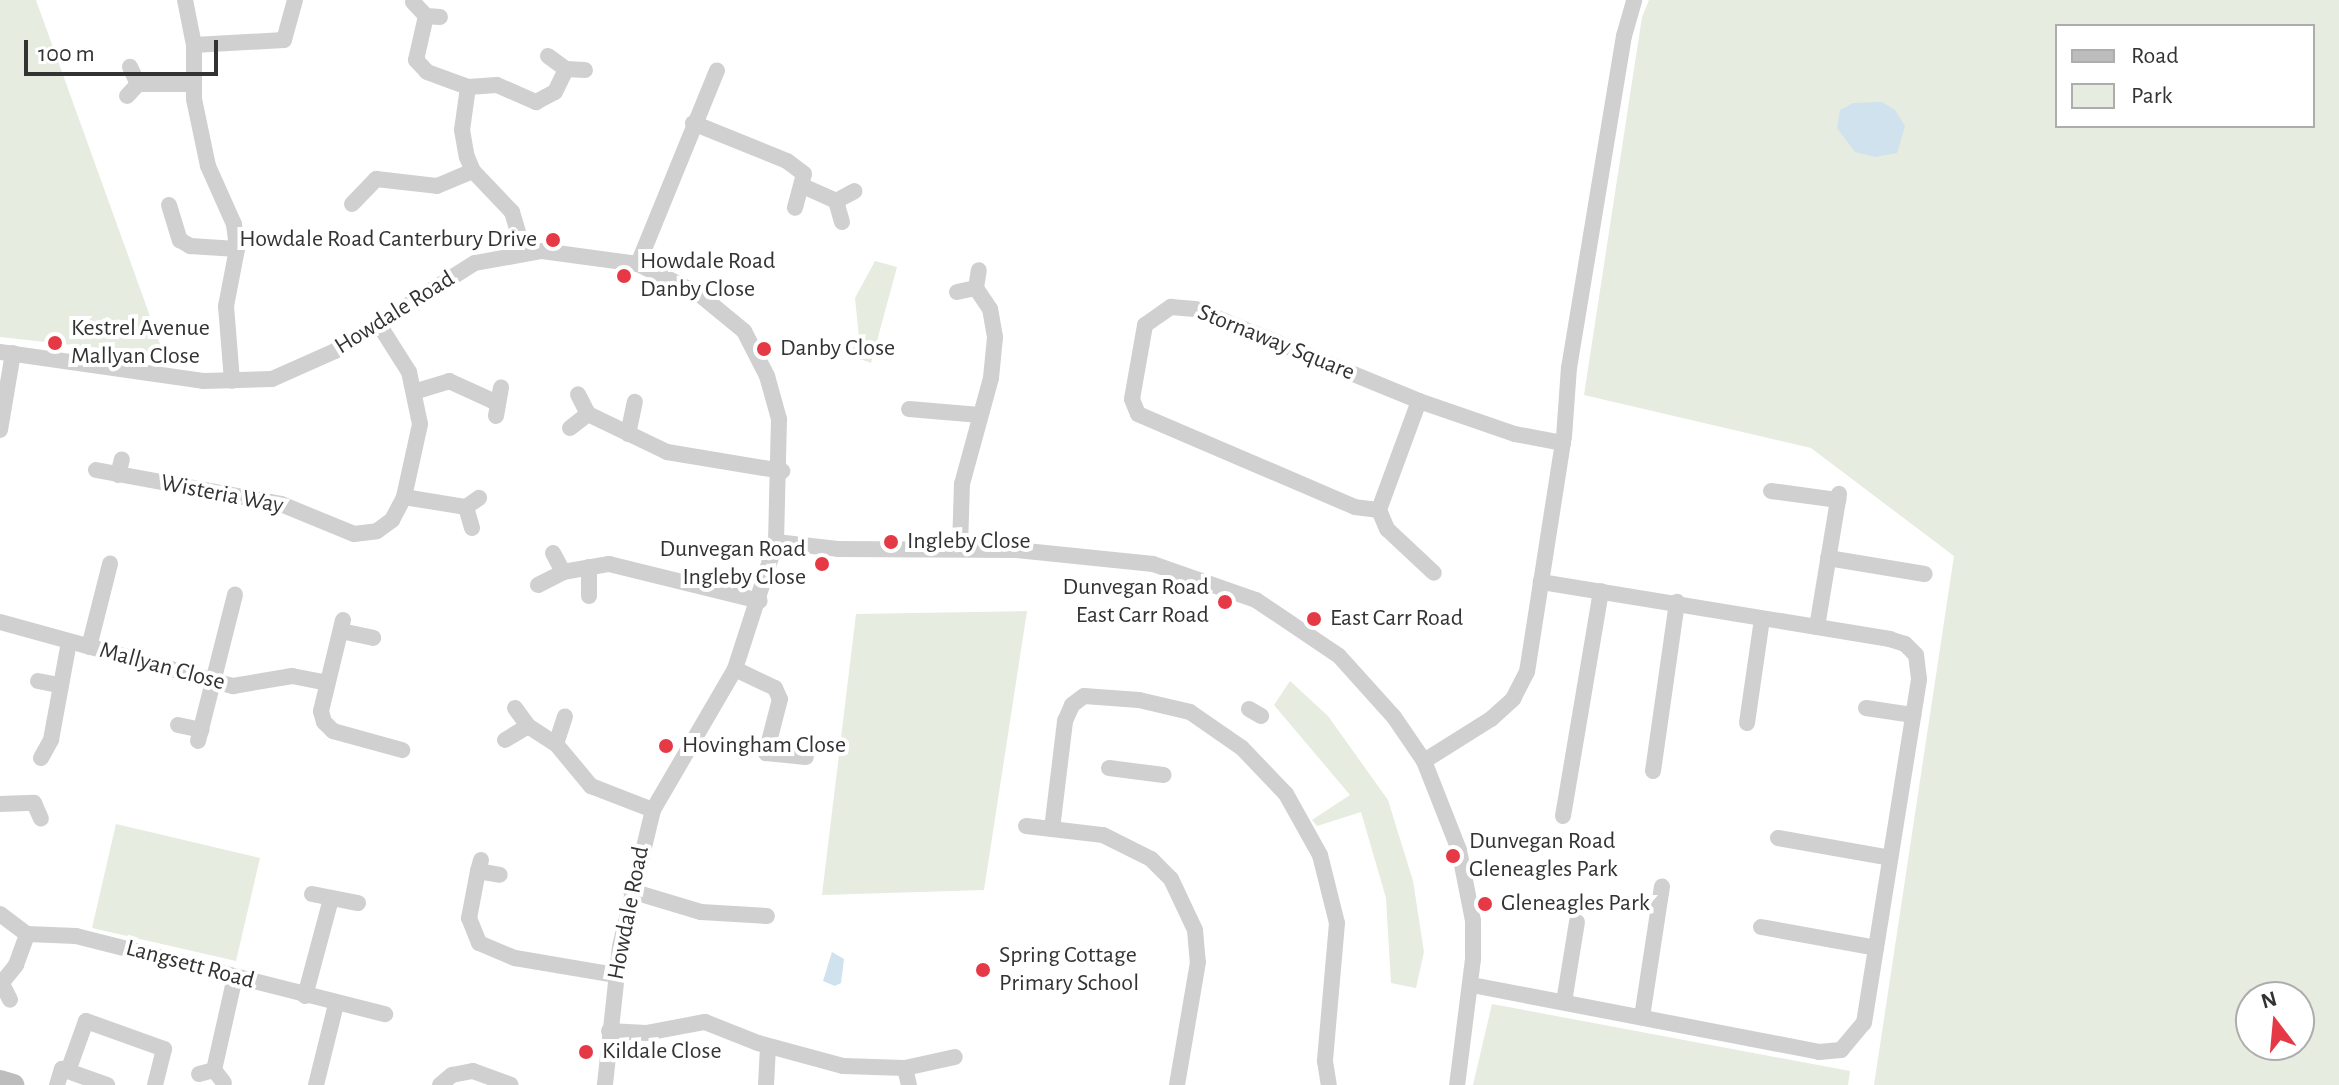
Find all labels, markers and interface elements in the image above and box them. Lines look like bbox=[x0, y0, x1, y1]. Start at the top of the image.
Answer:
scale bar bbox=[28, 24, 222, 74]
legend bbox=[2055, 24, 2315, 128]
text: 100 m bbox=[38, 42, 95, 66]
text: Road bbox=[2131, 44, 2179, 68]
text: Park bbox=[2131, 84, 2172, 108]
place label: Howdale Road Canterbury Drive bbox=[239, 226, 537, 254]
marker: Howdale Road Canterbury Drive bbox=[544, 231, 562, 249]
place label: Howdale Road Danby Close bbox=[640, 248, 775, 304]
street label: Howdale Road bbox=[330, 265, 460, 361]
marker: Howdale Road Danby Close bbox=[615, 267, 633, 285]
street label: Stornaway Square bbox=[1193, 298, 1359, 388]
place label: Kestrel Avenue Mallyan Close bbox=[71, 315, 210, 371]
marker: Kestrel Avenue Mallyan Close bbox=[46, 334, 64, 352]
place label: Danby Close bbox=[780, 335, 895, 363]
marker: Danby Close bbox=[755, 340, 773, 358]
street label: Wisteria Way bbox=[158, 469, 286, 521]
place label: Ingleby Close bbox=[907, 528, 1031, 556]
marker: Ingleby Close bbox=[882, 533, 900, 551]
place label: Dunvegan Road Ingleby Close bbox=[660, 536, 806, 592]
marker: Dunvegan Road Ingleby Close bbox=[813, 555, 831, 573]
place label: Dunvegan Road East Carr Road bbox=[1063, 574, 1209, 630]
marker: Dunvegan Road East Carr Road bbox=[1216, 593, 1234, 611]
place label: East Carr Road bbox=[1330, 605, 1463, 633]
marker: East Carr Road bbox=[1305, 610, 1323, 628]
street label: Mallyan Close bbox=[96, 636, 228, 698]
place label: Hovingham Close bbox=[682, 732, 846, 760]
marker: Hovingham Close bbox=[657, 737, 675, 755]
place label: Dunvegan Road Gleneagles Park bbox=[1469, 828, 1618, 884]
street label: Howdale Road bbox=[602, 844, 656, 982]
marker: Dunvegan Road Gleneagles Park bbox=[1444, 847, 1462, 865]
place label: Gleneagles Park bbox=[1501, 890, 1650, 918]
marker: Gleneagles Park bbox=[1476, 895, 1494, 913]
street label: Langsett Road bbox=[123, 934, 257, 996]
place label: Spring Cottage Primary School bbox=[999, 942, 1139, 998]
marker: Spring Cottage Primary School bbox=[974, 961, 992, 979]
north arrow bbox=[2235, 981, 2315, 1061]
text: N bbox=[2259, 987, 2279, 1013]
place label: Kildale Close bbox=[602, 1038, 721, 1066]
marker: Kildale Close bbox=[577, 1043, 595, 1061]

